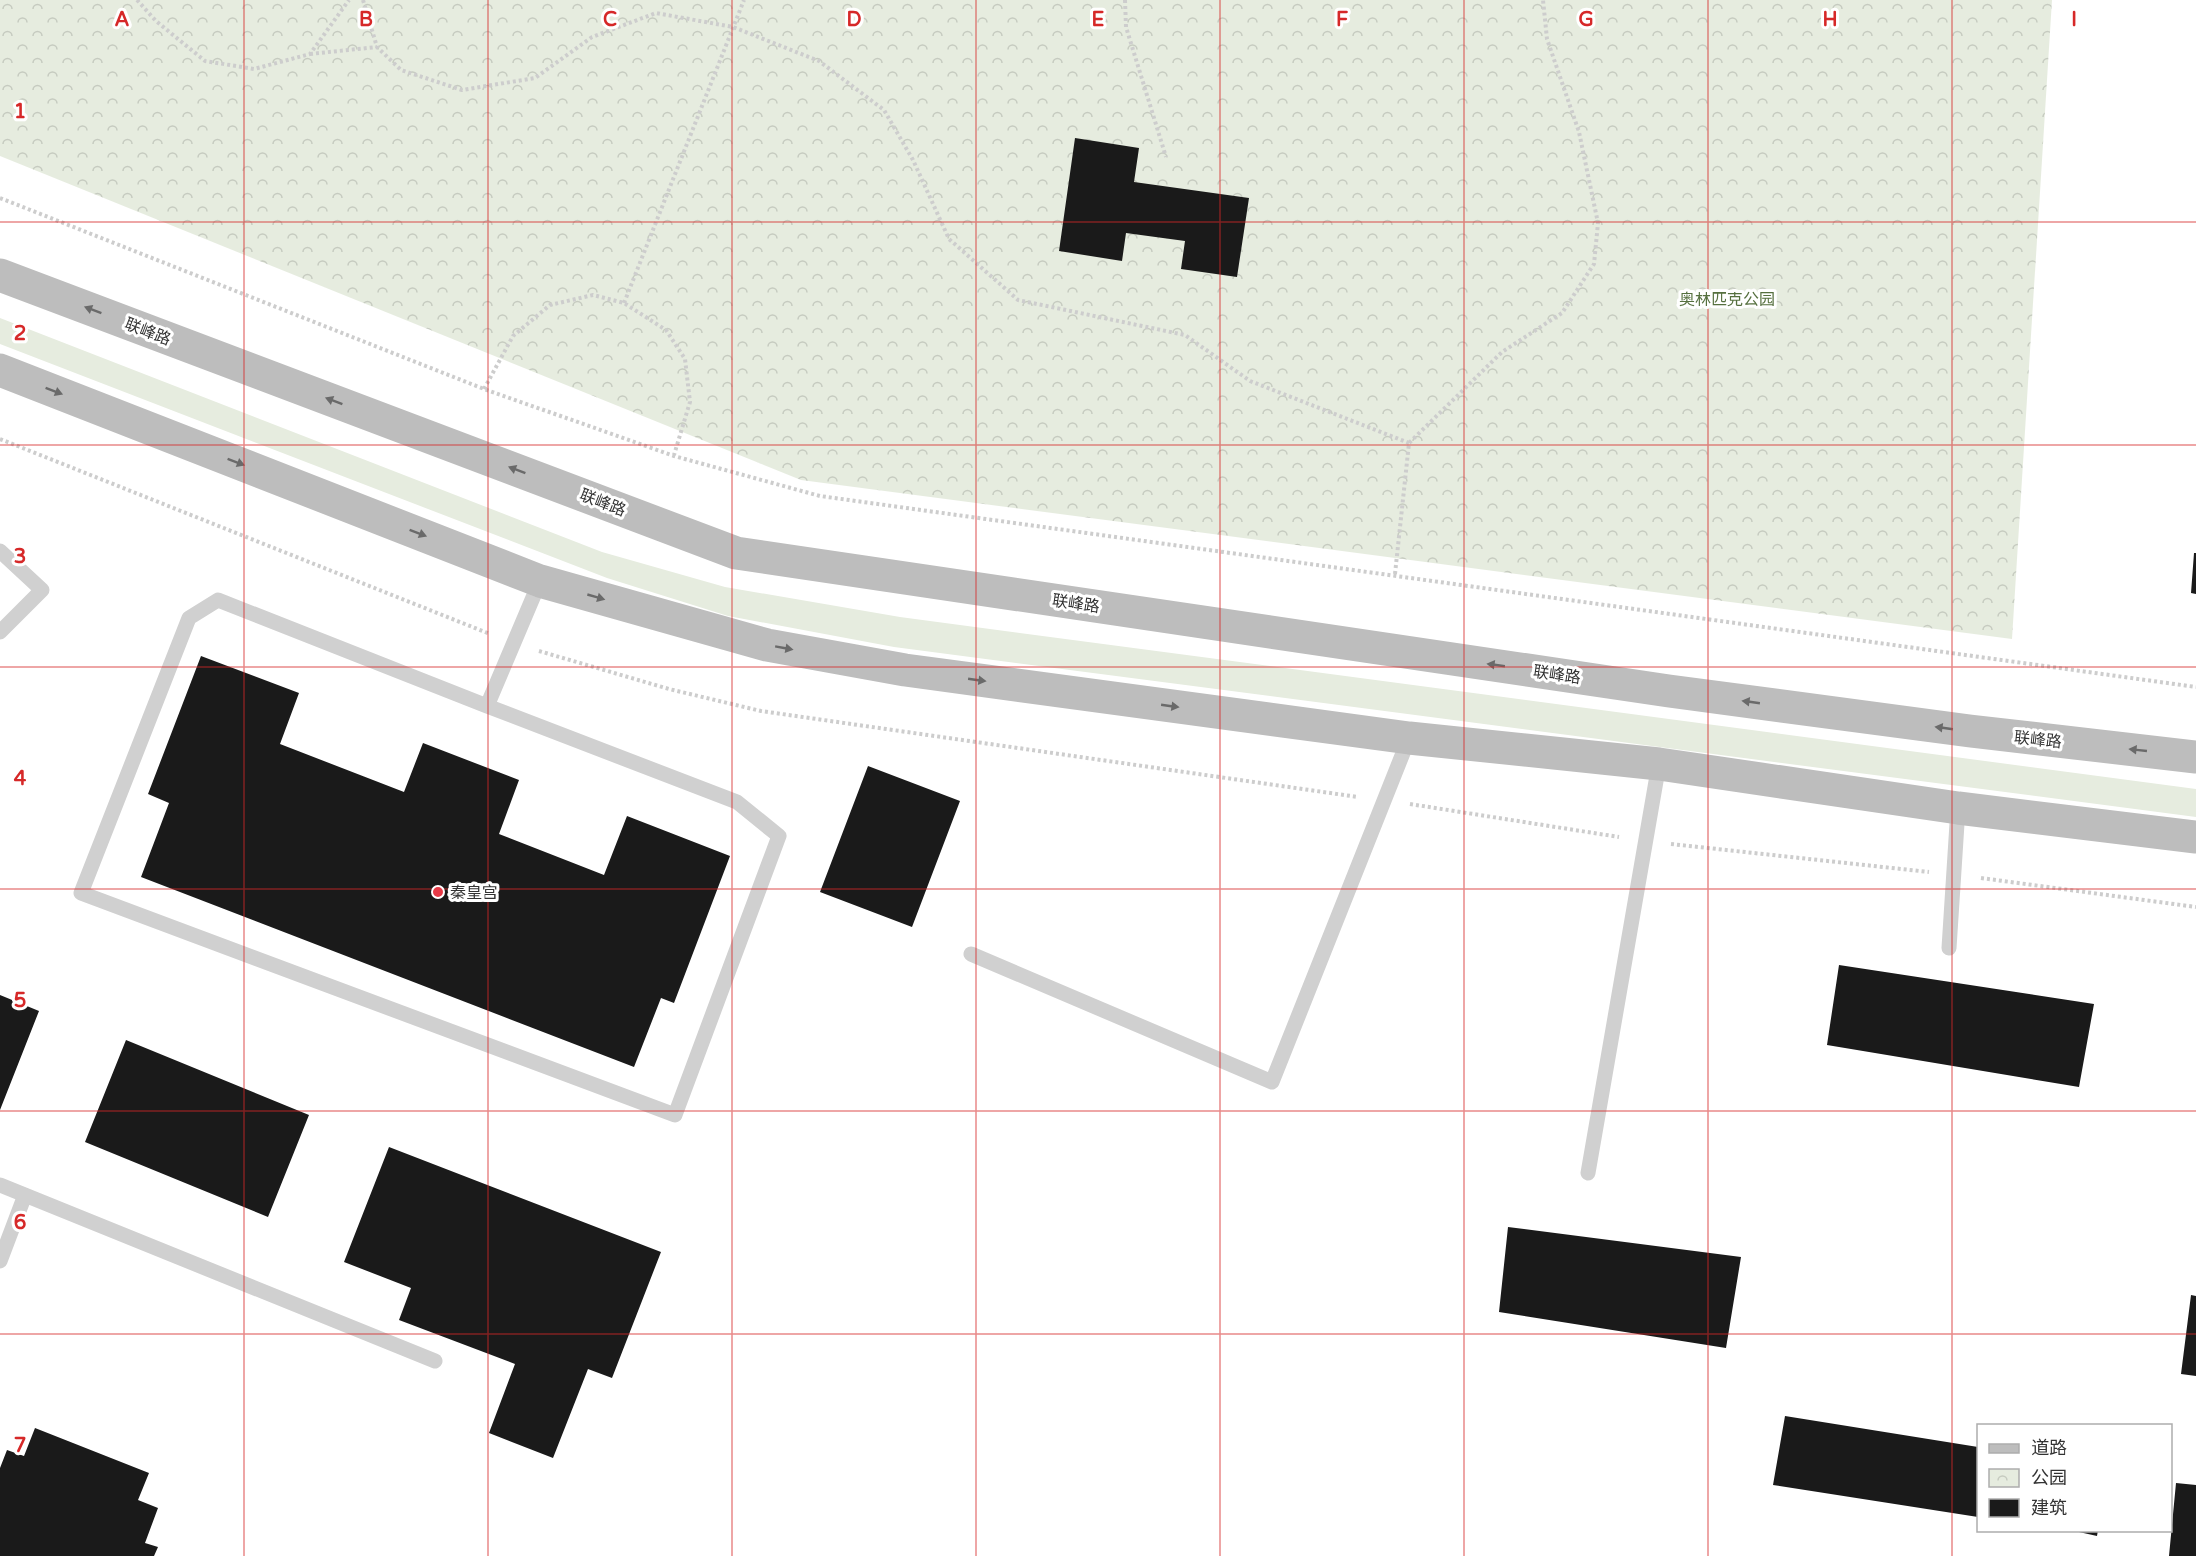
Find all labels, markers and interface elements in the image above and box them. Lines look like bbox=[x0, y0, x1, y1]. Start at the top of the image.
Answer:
text: A bbox=[115, 8, 130, 32]
text: B bbox=[359, 8, 373, 32]
text: C bbox=[603, 8, 617, 32]
text: D bbox=[846, 8, 862, 32]
text: E bbox=[1092, 8, 1105, 32]
text: F bbox=[1336, 8, 1348, 32]
text: G bbox=[1578, 8, 1594, 32]
text: H bbox=[1822, 8, 1838, 32]
text: I bbox=[2071, 8, 2077, 32]
text: 1 bbox=[14, 100, 26, 124]
park label: 奥林匹克公园 bbox=[1679, 290, 1775, 310]
one-way arrow bbox=[84, 304, 102, 314]
street label: 联峰路 bbox=[122, 314, 174, 350]
text: 2 bbox=[14, 322, 26, 346]
one-way arrow bbox=[46, 386, 64, 396]
one-way arrow bbox=[325, 395, 343, 405]
one-way arrow bbox=[227, 458, 245, 467]
one-way arrow bbox=[508, 464, 526, 474]
street label: 联峰路 bbox=[577, 485, 629, 521]
one-way arrow bbox=[409, 528, 427, 538]
text: 3 bbox=[14, 545, 26, 569]
street label: 联峰路 bbox=[1051, 591, 1101, 617]
one-way arrow bbox=[587, 593, 605, 602]
one-way arrow bbox=[775, 644, 794, 653]
one-way arrow bbox=[1486, 661, 1505, 670]
street label: 联峰路 bbox=[1532, 662, 1582, 688]
one-way arrow bbox=[967, 675, 986, 684]
one-way arrow bbox=[1741, 697, 1760, 707]
one-way arrow bbox=[1161, 701, 1180, 710]
one-way arrow bbox=[1935, 723, 1954, 732]
street label: 联峰路 bbox=[2013, 728, 2063, 752]
one-way arrow bbox=[2128, 745, 2147, 755]
text: 4 bbox=[14, 767, 27, 791]
place label: 秦皇宫 bbox=[450, 883, 498, 903]
marker: 秦皇宫 bbox=[431, 885, 445, 899]
text: 5 bbox=[14, 989, 26, 1013]
text: 6 bbox=[14, 1211, 26, 1235]
legend bbox=[1977, 1424, 2172, 1532]
text: 7 bbox=[14, 1434, 26, 1458]
text: 道路 bbox=[2031, 1437, 2067, 1459]
text: 公园 bbox=[2031, 1467, 2067, 1489]
text: 建筑 bbox=[2031, 1497, 2067, 1519]

